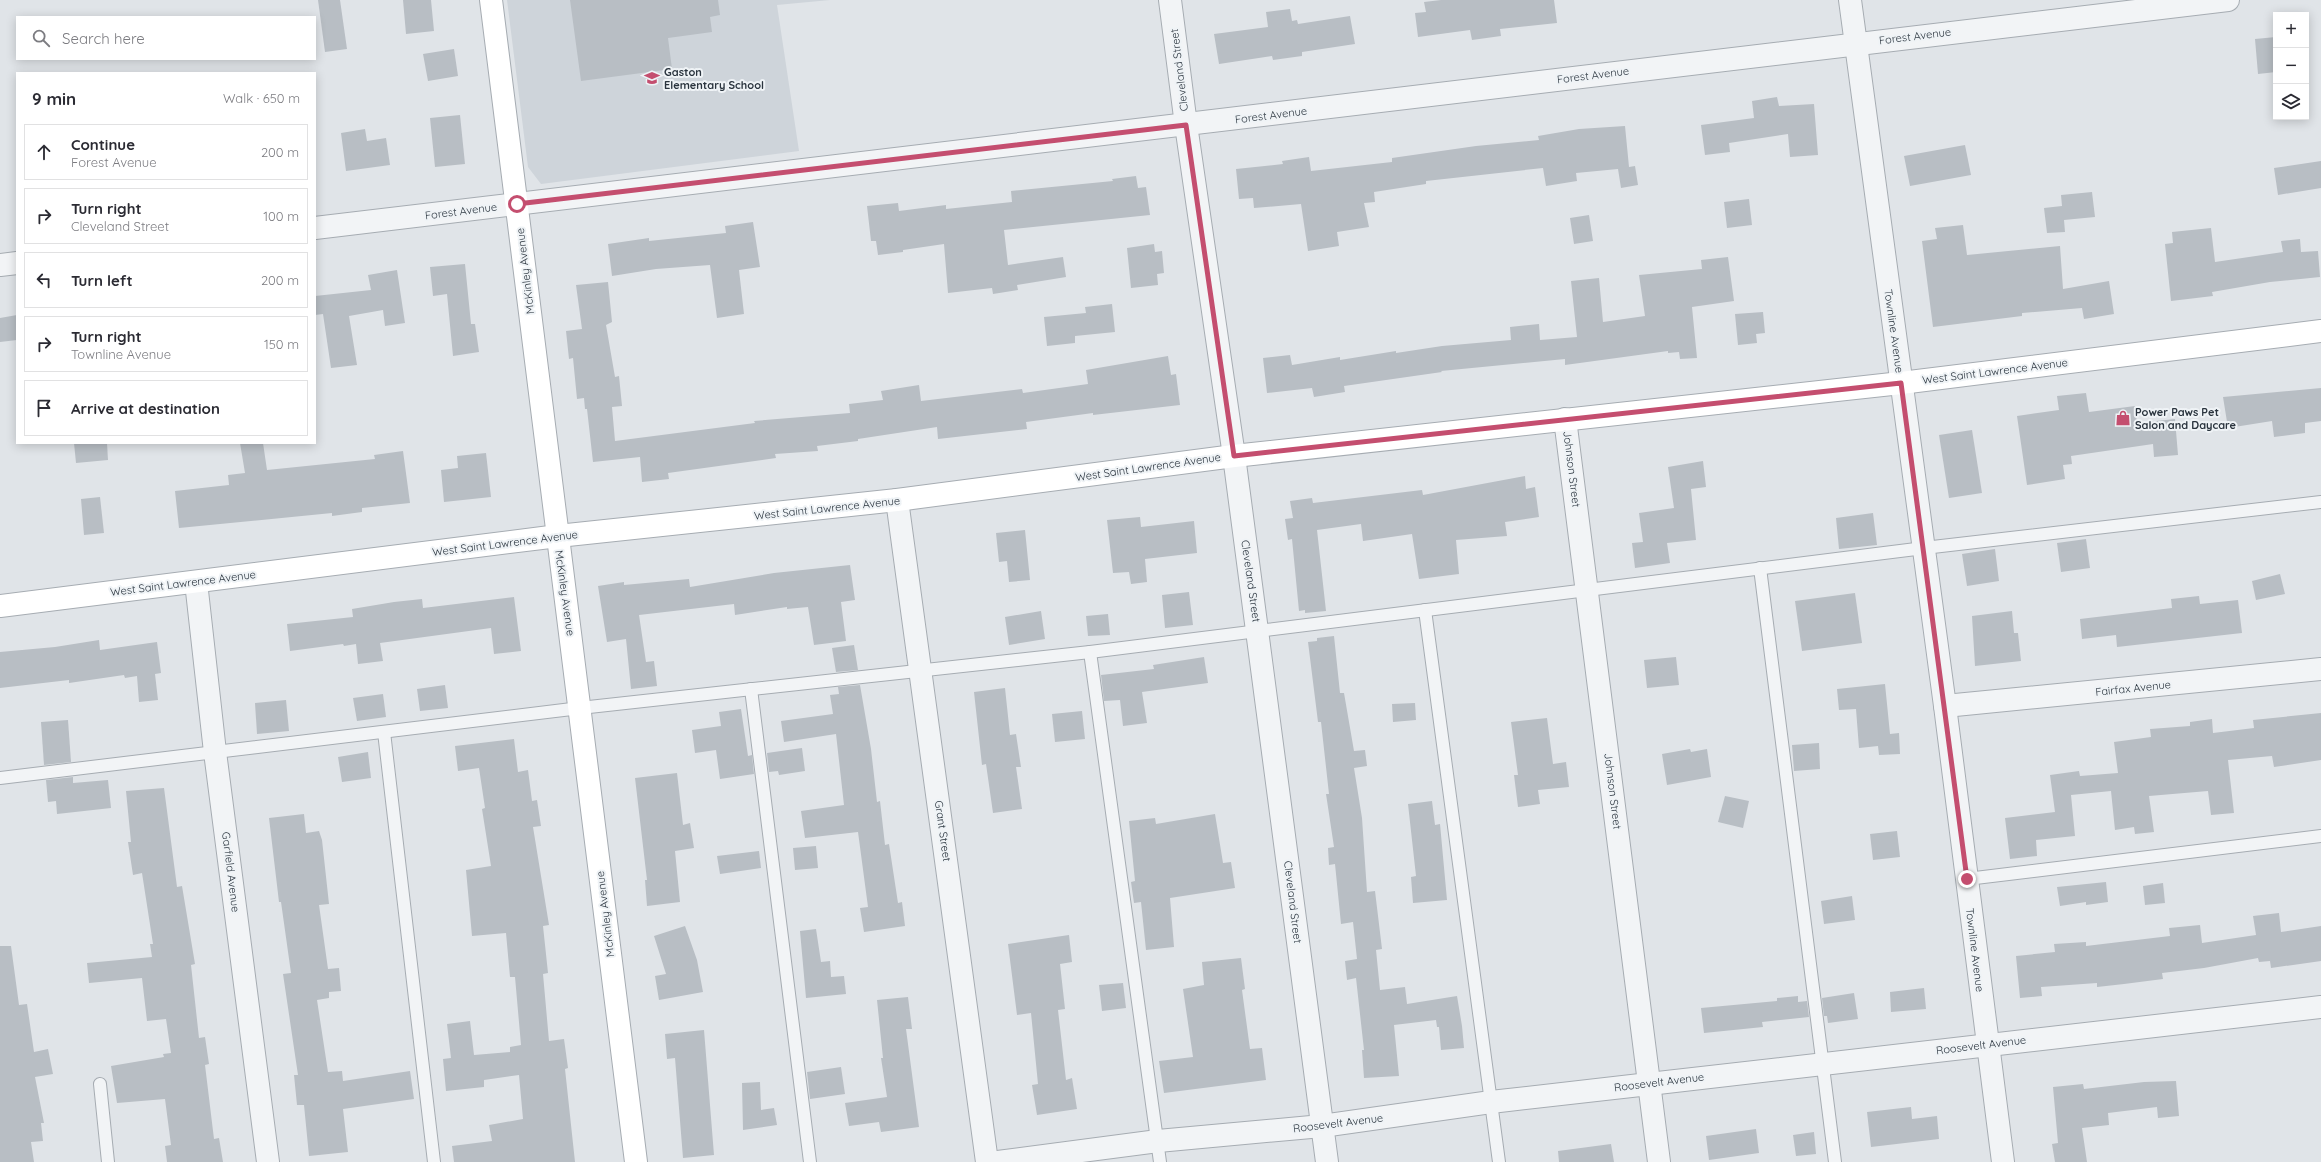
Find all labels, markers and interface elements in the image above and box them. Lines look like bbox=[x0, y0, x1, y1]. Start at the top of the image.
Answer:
map controls bbox=[2273, 12, 2309, 120]
button: + bbox=[2273, 12, 2309, 48]
search box bbox=[16, 16, 316, 60]
street label: Forest Avenue bbox=[1878, 25, 1952, 47]
icon: search bbox=[30, 27, 52, 49]
street label: Cleveland Street bbox=[1167, 28, 1191, 112]
text: Search here bbox=[62, 29, 145, 48]
button: − bbox=[2273, 48, 2309, 84]
street label: Forest Avenue bbox=[1556, 64, 1630, 86]
place label: Gaston Elementary School bbox=[664, 65, 764, 92]
school or university icon: Gaston Elementary School bbox=[643, 69, 661, 87]
button: layers bbox=[2273, 84, 2309, 120]
text: 9 min bbox=[32, 88, 76, 109]
text: Walk · 650 m bbox=[223, 90, 300, 106]
street label: Forest Avenue bbox=[1234, 104, 1308, 126]
text: Continue bbox=[71, 135, 135, 154]
icon: ahead bbox=[33, 141, 55, 163]
text: 200 m bbox=[261, 144, 299, 160]
text: Forest Avenue bbox=[71, 154, 157, 170]
route start bbox=[508, 195, 526, 213]
text: Turn right bbox=[71, 199, 142, 218]
street label: Forest Avenue bbox=[424, 200, 498, 222]
icon: right bbox=[33, 205, 55, 227]
text: 100 m bbox=[263, 208, 299, 224]
text: Cleveland Street bbox=[71, 218, 169, 234]
street label: McKinley Avenue bbox=[513, 227, 537, 315]
icon: left bbox=[33, 269, 55, 291]
text: Turn left bbox=[71, 271, 133, 290]
text: 200 m bbox=[261, 272, 299, 288]
street label: Townline Avenue bbox=[1881, 288, 1907, 374]
text: Turn right bbox=[71, 327, 142, 346]
icon: right bbox=[33, 333, 55, 355]
text: 150 m bbox=[264, 336, 299, 352]
text: Townline Avenue bbox=[71, 346, 171, 362]
street label: West Saint Lawrence Avenue bbox=[1921, 355, 2069, 387]
icon: arrive bbox=[33, 397, 55, 419]
text: Arrive at destination bbox=[71, 399, 220, 418]
place label: Power Paws Pet Salon and Daycare bbox=[2135, 405, 2237, 432]
shop icon: Power Paws Pet Salon and Daycare bbox=[2114, 409, 2132, 427]
street label: Johnson Street bbox=[1560, 430, 1584, 508]
street label: West Saint Lawrence Avenue bbox=[1074, 450, 1222, 484]
street label: West Saint Lawrence Avenue bbox=[753, 493, 901, 523]
street label: West Saint Lawrence Avenue bbox=[431, 527, 579, 559]
street label: Cleveland Street bbox=[1238, 539, 1264, 623]
street label: McKinley Avenue bbox=[552, 549, 578, 637]
street label: West Saint Lawrence Avenue bbox=[109, 567, 257, 599]
street label: Fairfax Avenue bbox=[2095, 677, 2171, 699]
street label: Johnson Street bbox=[1601, 752, 1625, 830]
street label: Grant Street bbox=[932, 800, 954, 863]
street label: Garfield Avenue bbox=[219, 831, 243, 913]
street label: Cleveland Street bbox=[1281, 860, 1305, 944]
street label: McKinley Avenue bbox=[593, 870, 617, 958]
route end bbox=[1958, 870, 1976, 888]
street label: Townline Avenue bbox=[1963, 907, 1987, 993]
street label: Roosevelt Avenue bbox=[1935, 1033, 2027, 1057]
street label: Roosevelt Avenue bbox=[1613, 1070, 1705, 1094]
street label: Roosevelt Avenue bbox=[1292, 1111, 1384, 1135]

